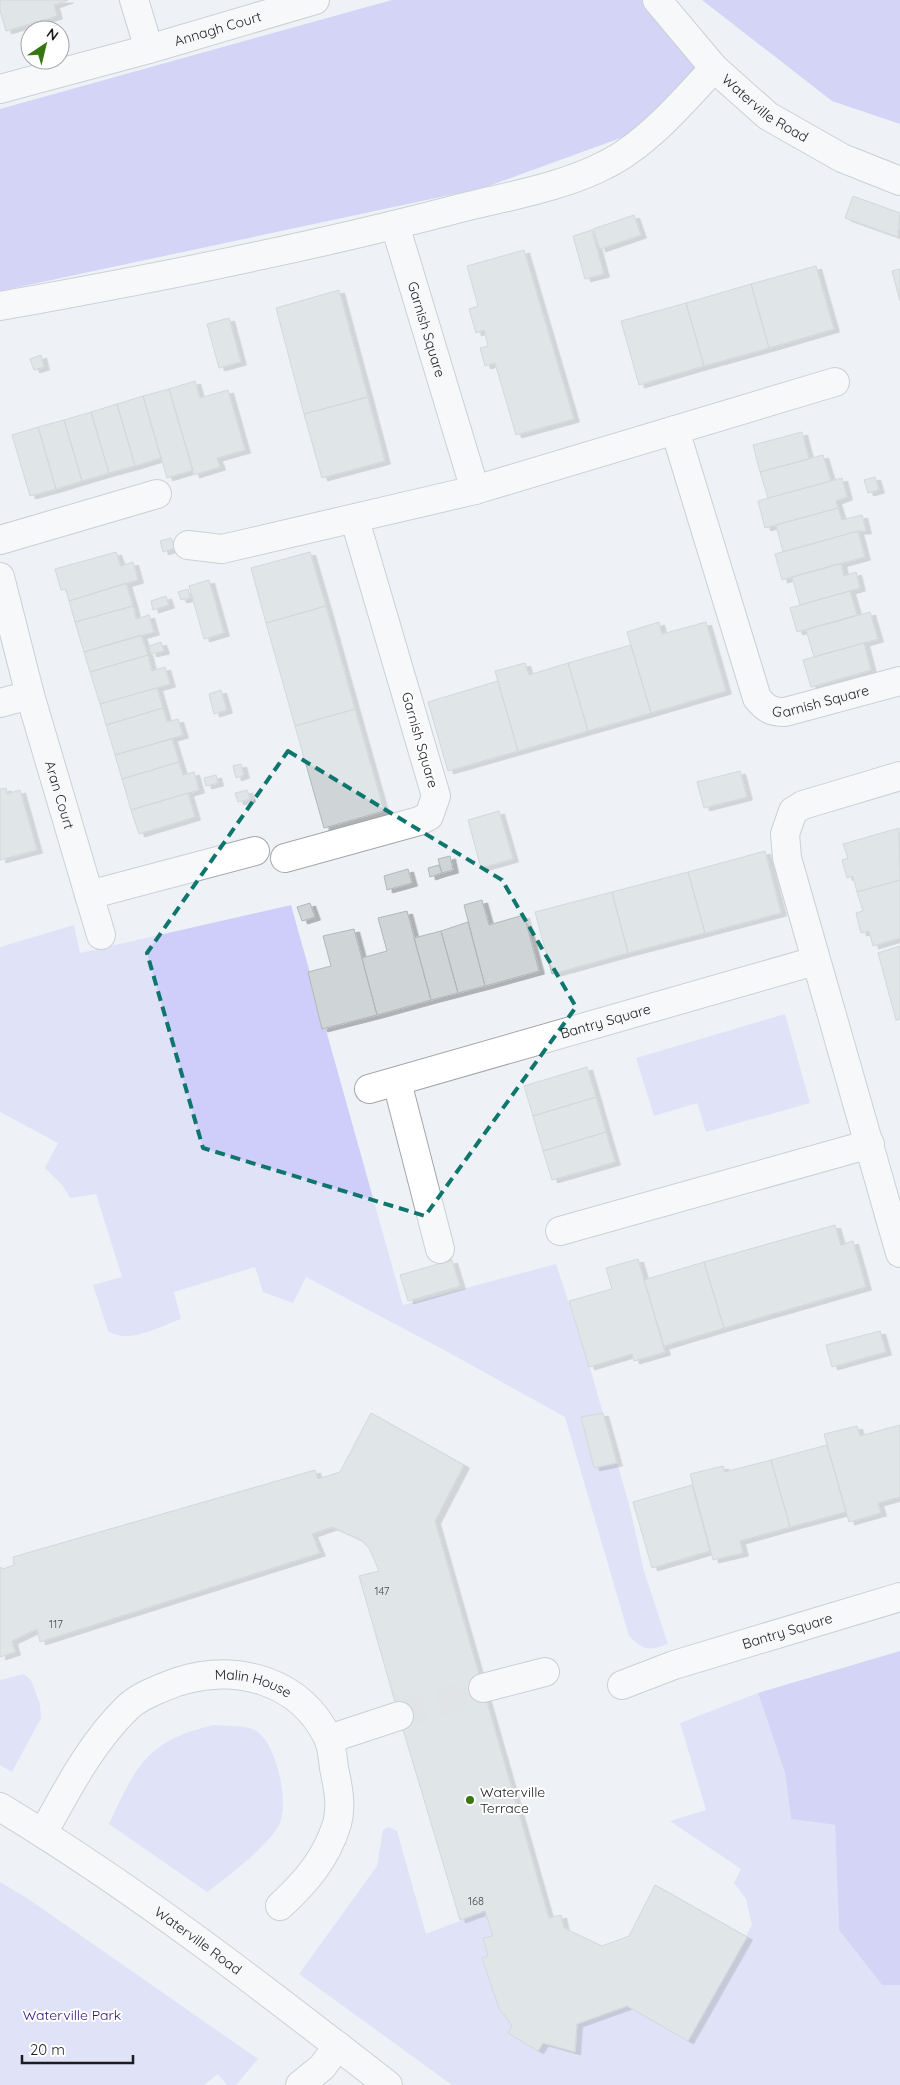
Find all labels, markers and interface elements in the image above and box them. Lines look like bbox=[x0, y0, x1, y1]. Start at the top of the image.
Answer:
street label: Annagh Court bbox=[172, 7, 264, 50]
north arrow bbox=[20, 20, 70, 70]
text: N bbox=[43, 24, 62, 45]
street label: Waterville Road bbox=[718, 70, 812, 146]
street label: Garnish Square bbox=[404, 279, 449, 379]
street label: Garnish Square bbox=[771, 681, 871, 721]
street label: Garnish Square bbox=[398, 690, 442, 790]
street label: Aran Court bbox=[41, 759, 78, 832]
street label: Bantry Square bbox=[558, 1000, 653, 1043]
house number: 147 bbox=[374, 1584, 390, 1598]
street label: Bantry Square bbox=[740, 1609, 835, 1653]
house number: 117 bbox=[49, 1617, 63, 1631]
street label: Malin House bbox=[215, 1665, 295, 1702]
place label: Waterville Terrace bbox=[480, 1783, 545, 1817]
marker: Waterville Terrace bbox=[464, 1794, 476, 1806]
house number: 168 bbox=[468, 1894, 484, 1908]
street label: Waterville Road bbox=[151, 1903, 245, 1978]
park label: Waterville Park bbox=[23, 2006, 121, 2024]
scale bar bbox=[22, 2032, 134, 2064]
text: 20 m bbox=[30, 2040, 65, 2059]

